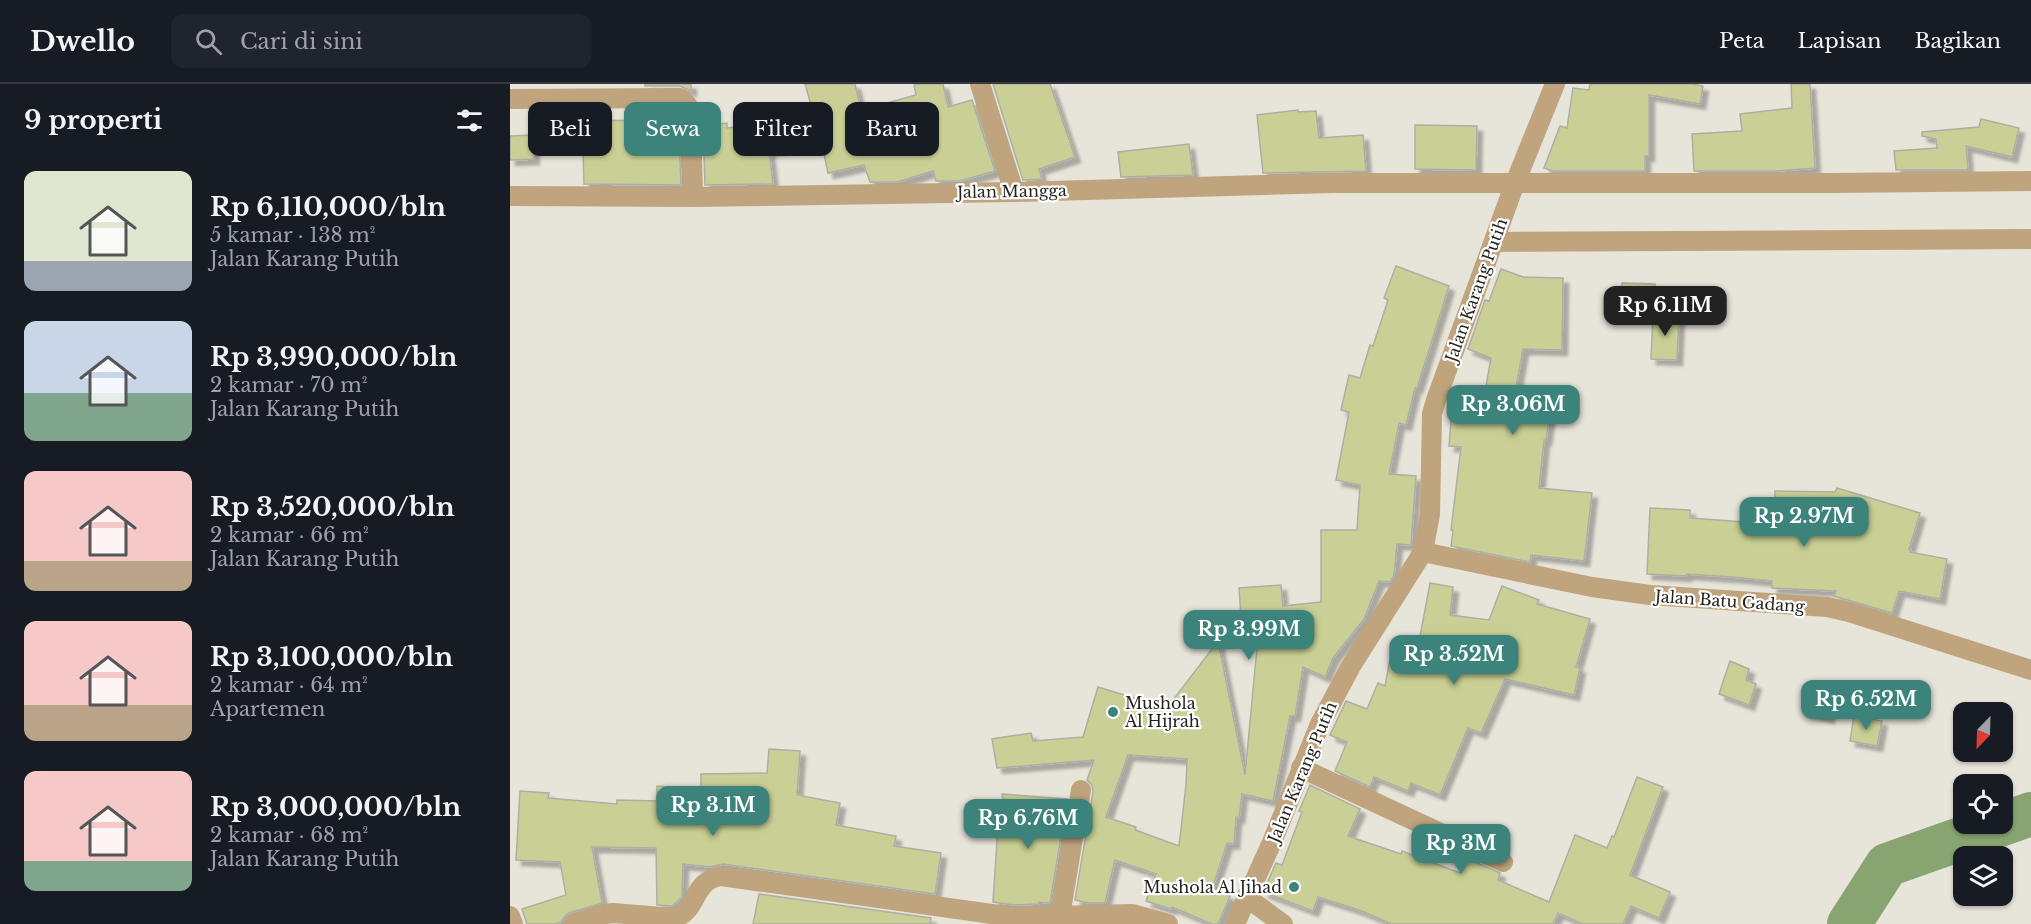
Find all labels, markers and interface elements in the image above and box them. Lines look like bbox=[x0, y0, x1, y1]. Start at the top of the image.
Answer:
search box bbox=[171, 14, 591, 68]
text: Dwello bbox=[30, 24, 135, 59]
icon: search bbox=[192, 25, 225, 58]
text: Cari di sini bbox=[240, 28, 363, 55]
text: Peta bbox=[1719, 28, 1765, 54]
text: Lapisan bbox=[1798, 28, 1881, 54]
text: Bagikan bbox=[1914, 28, 2001, 54]
chip: Beli bbox=[528, 102, 612, 156]
chip: Sewa bbox=[624, 102, 721, 156]
chip: Filter bbox=[733, 102, 833, 156]
chip: Baru bbox=[845, 102, 939, 156]
text: 9 properti bbox=[24, 104, 162, 136]
icon: filters bbox=[453, 104, 486, 137]
street label: Jalan Mangga bbox=[955, 180, 1067, 202]
text: Rp 6,110,000/bln bbox=[210, 191, 446, 223]
icon: home bbox=[72, 195, 144, 267]
street label: Jalan Karang Putih bbox=[1440, 215, 1511, 366]
text: 5 kamar · 138 m² bbox=[210, 223, 376, 247]
text: Jalan Karang Putih bbox=[210, 247, 399, 271]
pin: Rp 6.11M bbox=[1603, 286, 1727, 337]
text: Rp 6.11M bbox=[1618, 293, 1712, 317]
text: Rp 3,990,000/bln bbox=[210, 341, 457, 373]
icon: home bbox=[72, 345, 144, 417]
text: 2 kamar · 70 m² bbox=[210, 373, 367, 397]
pin: Rp 3.06M bbox=[1451, 385, 1575, 436]
text: Rp 3.06M bbox=[1461, 392, 1565, 416]
text: Jalan Karang Putih bbox=[210, 397, 399, 421]
text: Rp 3,520,000/bln bbox=[210, 491, 455, 523]
icon: home bbox=[72, 495, 144, 567]
pin: Rp 2.97M bbox=[1742, 497, 1866, 548]
text: Rp 2.97M bbox=[1754, 504, 1854, 528]
text: 2 kamar · 66 m² bbox=[210, 523, 369, 547]
text: Jalan Karang Putih bbox=[210, 547, 399, 571]
street label: Jalan Batu Gadang bbox=[1653, 586, 1806, 616]
pin: Rp 3.99M bbox=[1187, 610, 1311, 661]
text: Rp 3.99M bbox=[1197, 617, 1301, 641]
pin: Rp 3.52M bbox=[1392, 635, 1516, 686]
text: Rp 3,100,000/bln bbox=[210, 641, 453, 673]
text: Rp 3.52M bbox=[1403, 642, 1505, 666]
icon: home bbox=[72, 645, 144, 717]
text: 2 kamar · 64 m² bbox=[210, 673, 368, 697]
pin: Rp 6.52M bbox=[1804, 680, 1928, 731]
text: Rp 6.52M bbox=[1815, 687, 1917, 711]
place label: Mushola Al Hijrah bbox=[1124, 693, 1200, 731]
text: Apartemen bbox=[210, 697, 325, 721]
street label: Jalan Karang Putih bbox=[1262, 698, 1341, 847]
north arrow bbox=[1953, 702, 2013, 762]
map controls bbox=[1953, 702, 2013, 906]
marker: Mushola Al Hijrah bbox=[1106, 705, 1120, 719]
button: locate bbox=[1953, 774, 2013, 834]
pin: Rp 3.1M bbox=[658, 786, 768, 837]
text: Rp 3,000,000/bln bbox=[210, 791, 461, 823]
text: Rp 3.1M bbox=[670, 793, 756, 817]
icon: home bbox=[72, 795, 144, 867]
pin: Rp 6.76M bbox=[966, 799, 1090, 850]
text: Rp 6.76M bbox=[978, 806, 1078, 830]
text: 2 kamar · 68 m² bbox=[210, 823, 368, 847]
pin: Rp 3M bbox=[1419, 824, 1503, 875]
text: Rp 3M bbox=[1425, 831, 1497, 855]
button: layers bbox=[1953, 846, 2013, 906]
text: Jalan Karang Putih bbox=[210, 847, 399, 871]
place label: Mushola Al Jihad bbox=[1143, 877, 1282, 897]
marker: Mushola Al Jihad bbox=[1287, 880, 1301, 894]

